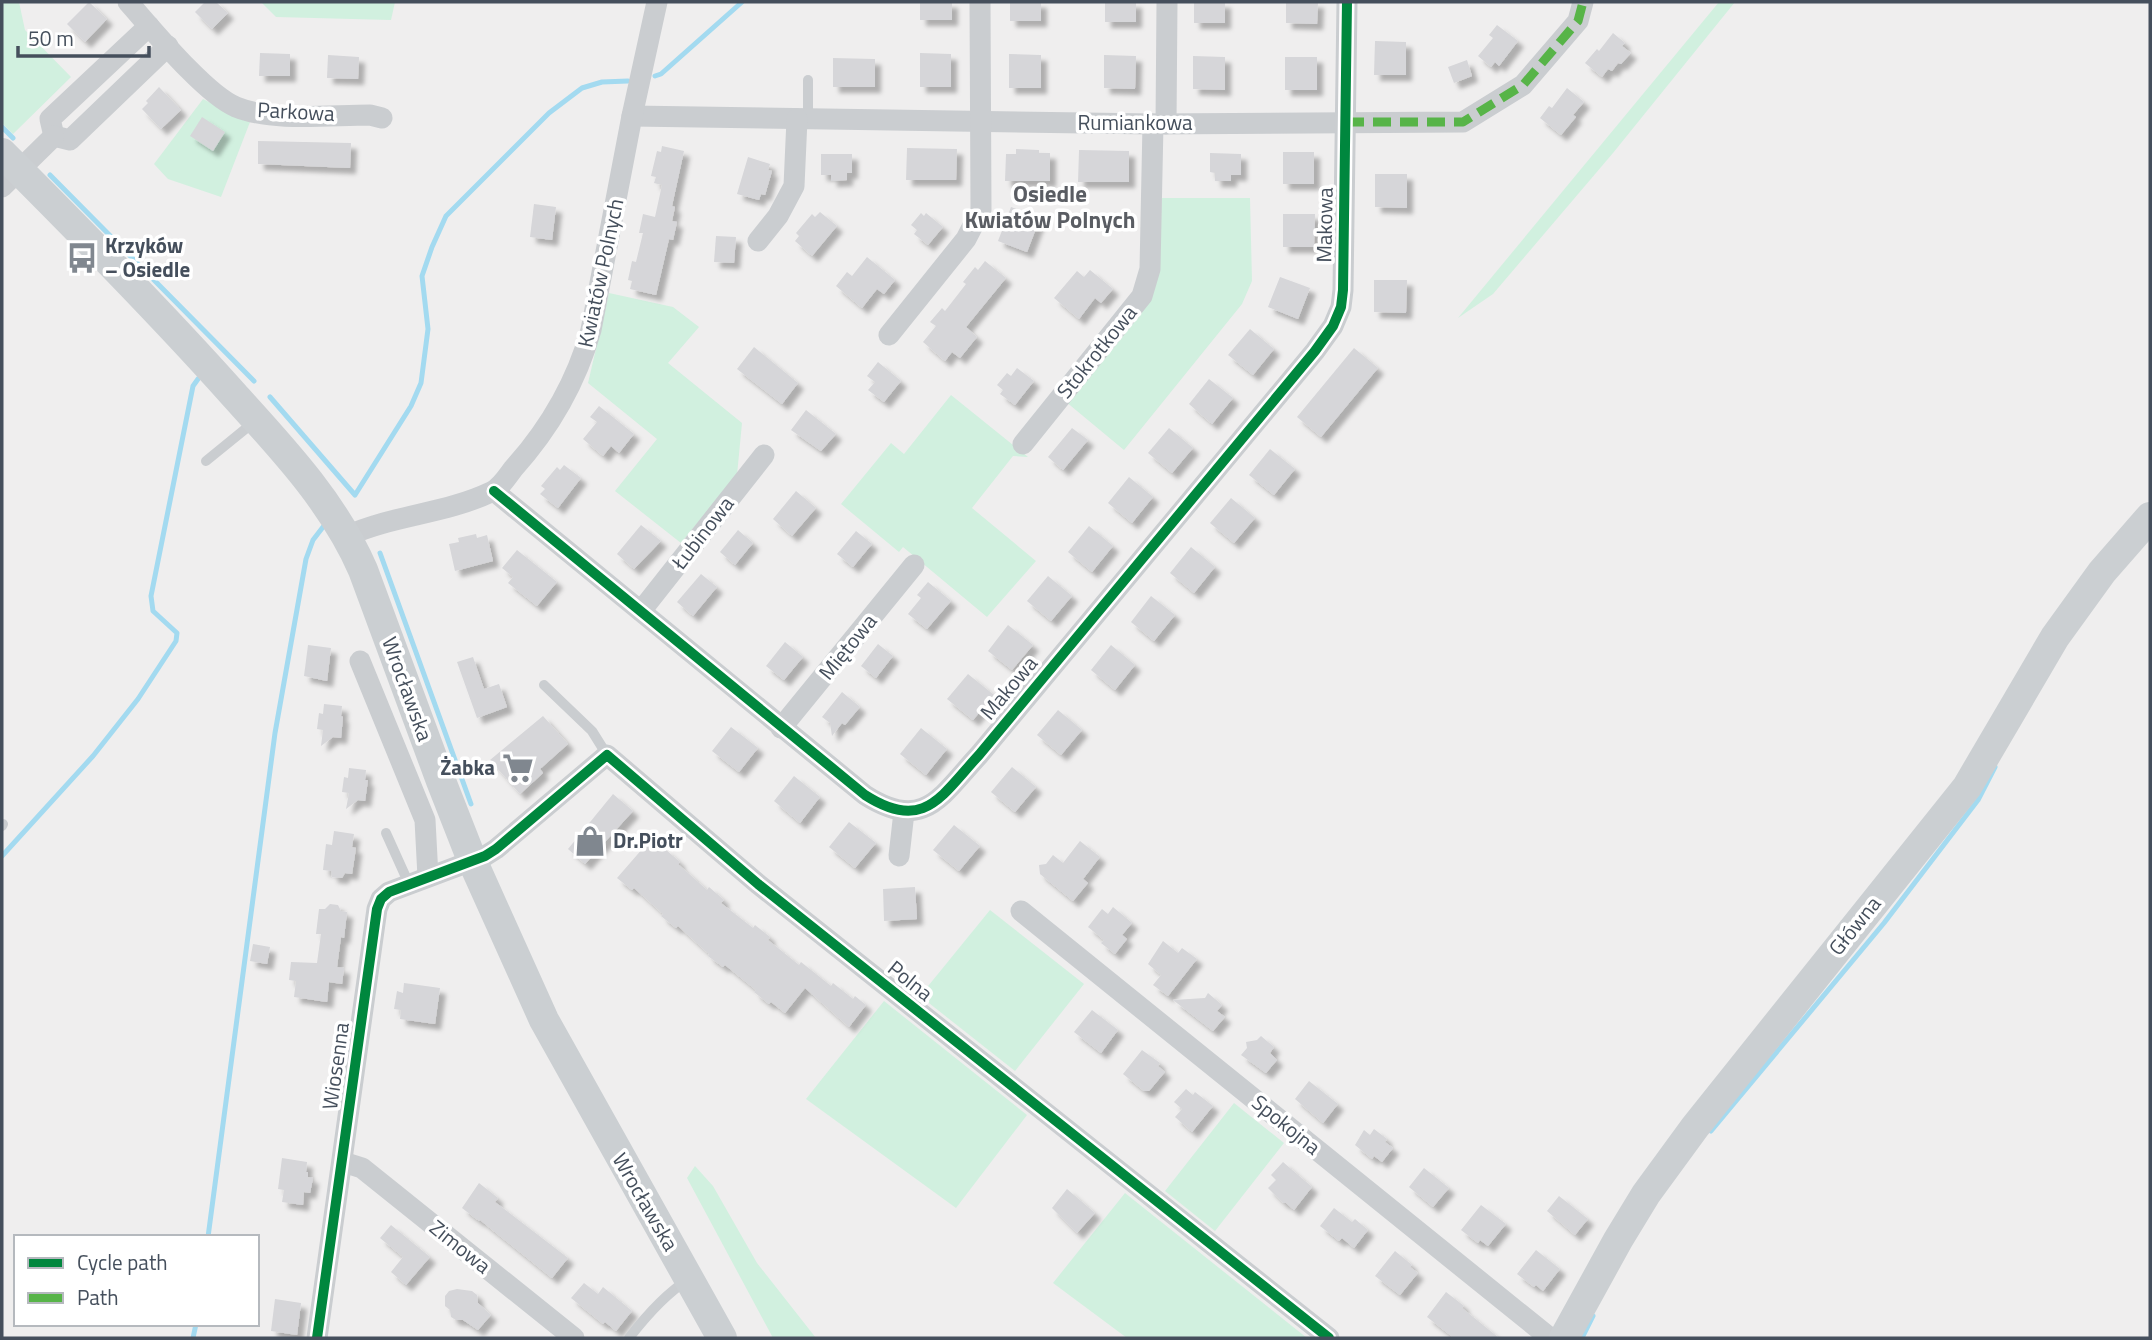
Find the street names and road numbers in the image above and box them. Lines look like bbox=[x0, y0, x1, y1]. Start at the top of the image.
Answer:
street label: Parkowa bbox=[257, 93, 336, 129]
street label: Rumiankowa bbox=[1077, 106, 1193, 138]
street label: Makowa bbox=[1307, 187, 1341, 263]
street label: Kwiatów Polnych bbox=[569, 195, 631, 350]
street label: Stokrotkowa bbox=[1048, 297, 1144, 405]
street label: Łubinowa bbox=[663, 488, 741, 577]
street label: Miętowa bbox=[810, 606, 884, 687]
street label: Wrocławska bbox=[374, 632, 442, 746]
street label: Makowa bbox=[972, 648, 1045, 727]
street label: Główna bbox=[1820, 888, 1888, 962]
street label: Polna bbox=[881, 952, 941, 1009]
street label: Wiosenna bbox=[313, 1020, 357, 1112]
street label: Spokojna bbox=[1245, 1086, 1328, 1162]
street label: Wrocławska bbox=[605, 1146, 687, 1257]
street label: Zimowa bbox=[423, 1212, 499, 1281]

